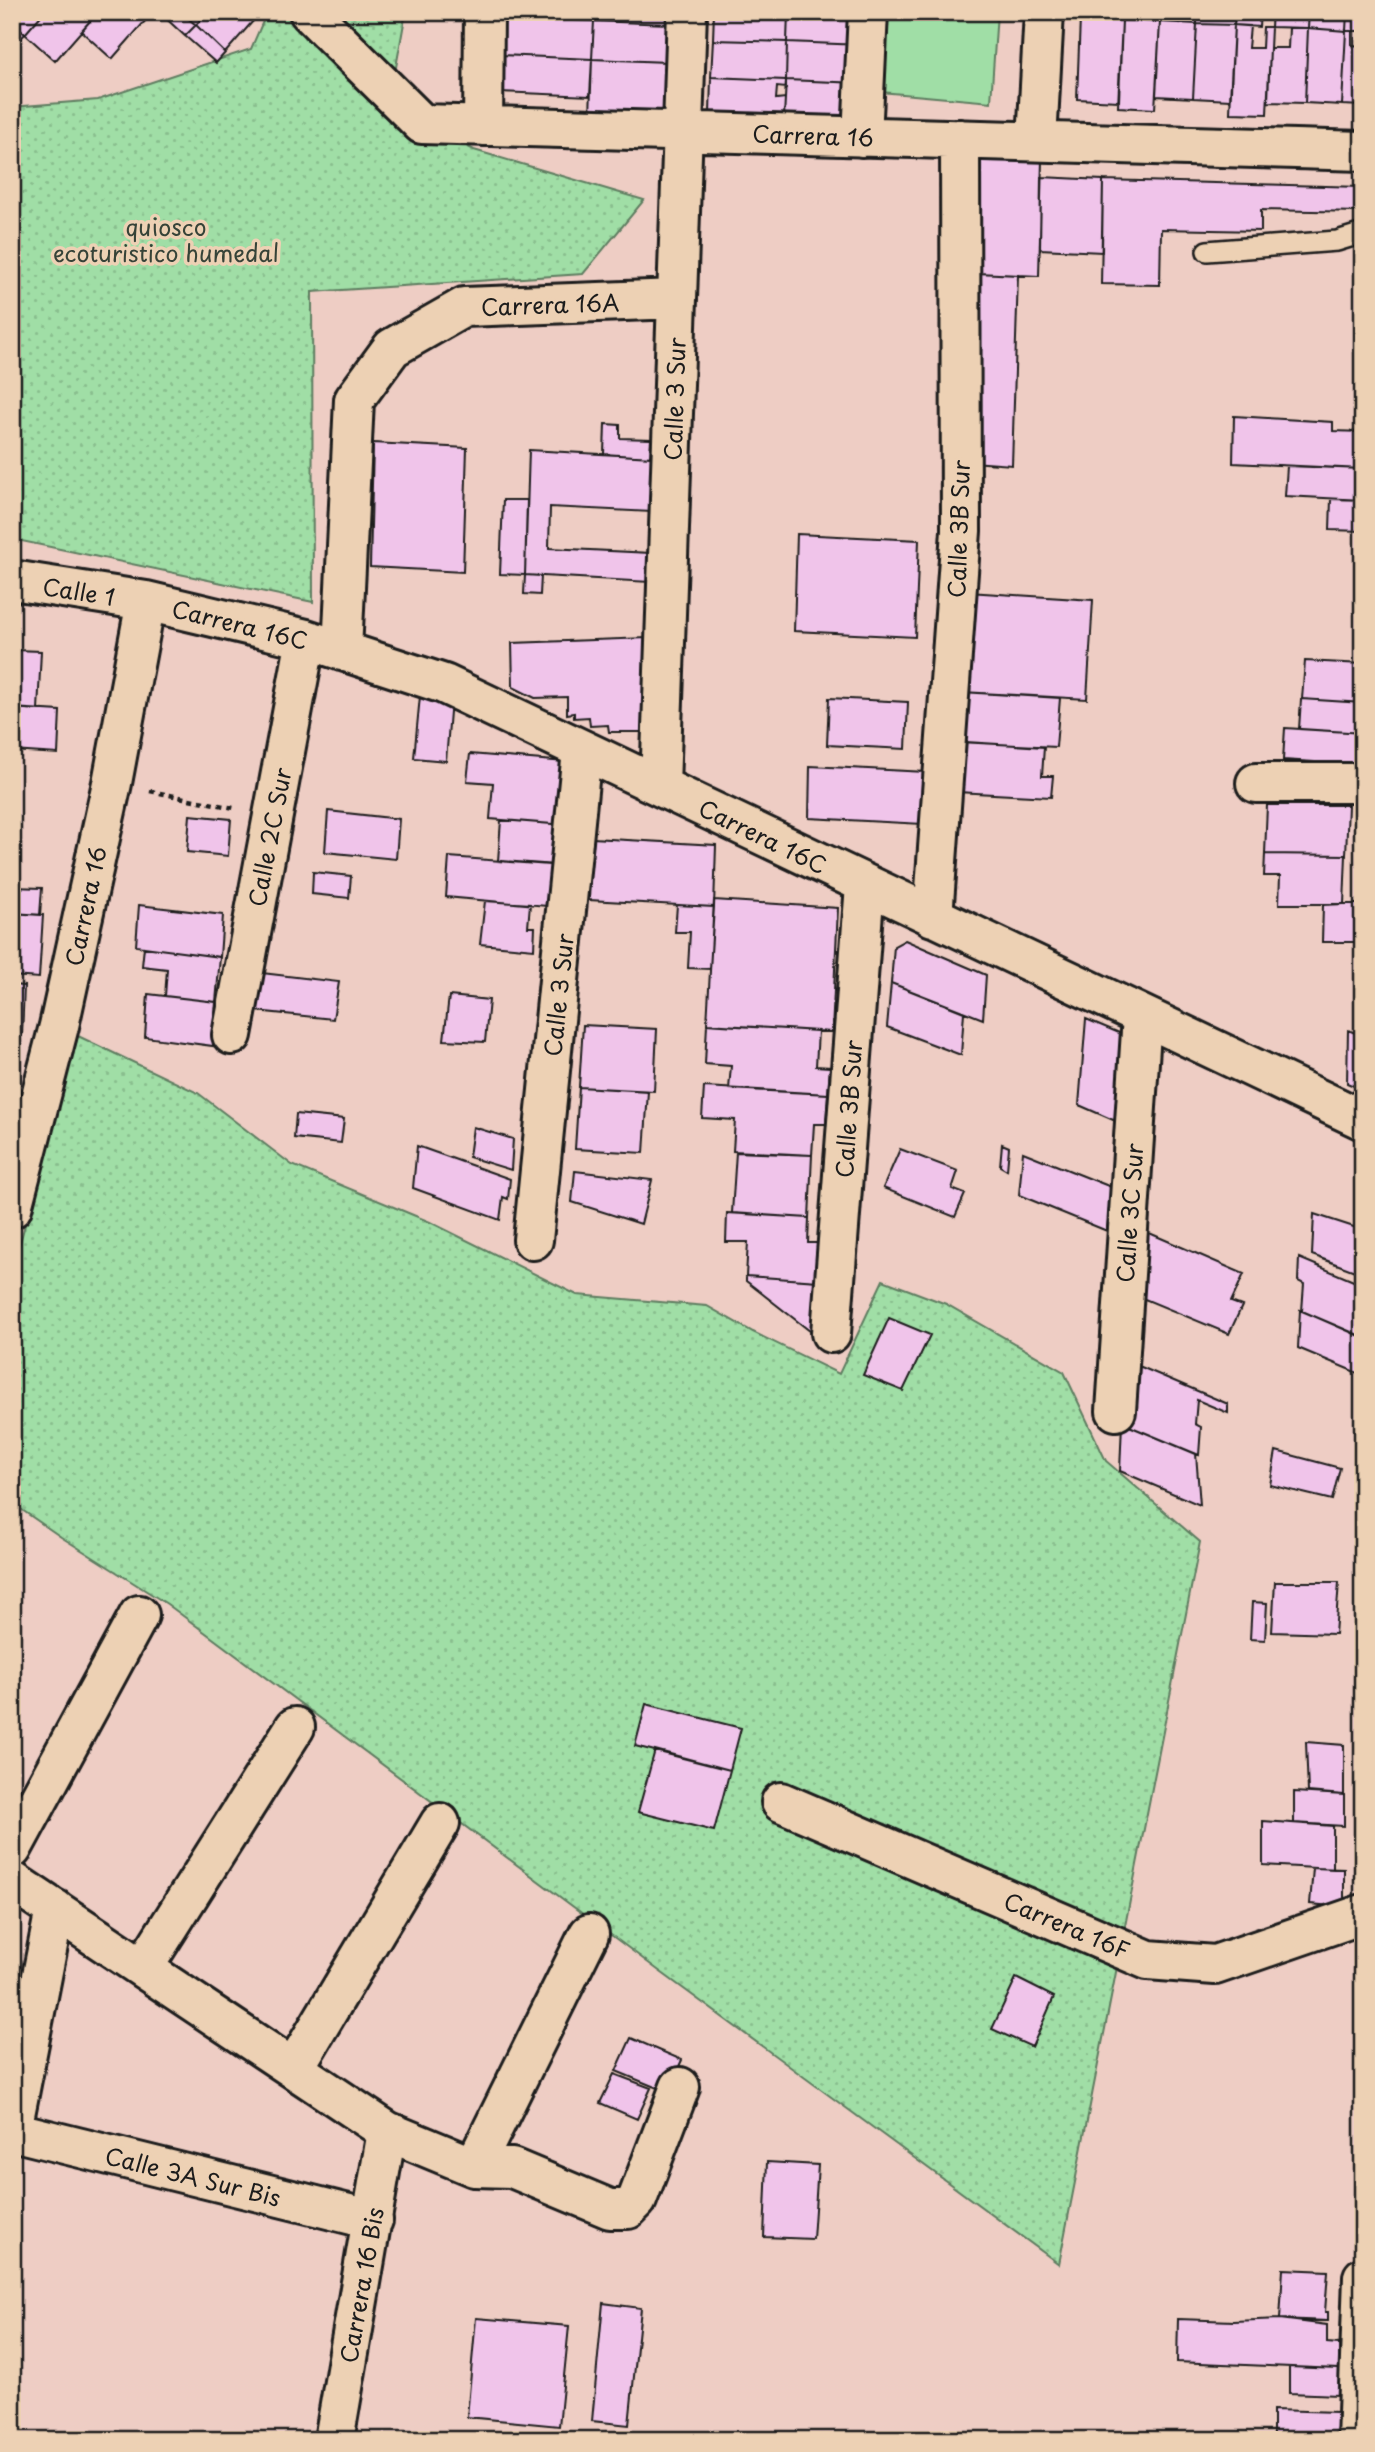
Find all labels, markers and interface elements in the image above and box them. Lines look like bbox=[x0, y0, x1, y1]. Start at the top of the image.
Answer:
street label: Carrera 16 bbox=[752, 115, 874, 155]
park label: quiosco ecoturistico humedal bbox=[53, 209, 279, 270]
street label: Carrera 16A bbox=[480, 284, 620, 324]
street label: Calle 3 Sur bbox=[654, 336, 694, 461]
street label: Calle 3B Sur bbox=[938, 459, 978, 599]
street label: Calle 1 bbox=[40, 568, 118, 614]
street label: Carrera 16C bbox=[168, 590, 312, 658]
street label: Calle 2C Sur bbox=[238, 764, 300, 909]
street label: Carrera 16C bbox=[693, 790, 833, 882]
street label: Carrera 16 bbox=[55, 843, 115, 969]
street label: Calle 3 Sur bbox=[534, 932, 582, 1058]
street label: Calle 3B Sur bbox=[826, 1039, 870, 1179]
street label: Calle 3C Sur bbox=[1107, 1142, 1151, 1284]
street label: Carrera 16F bbox=[999, 1883, 1135, 1967]
street label: Calle 3A Sur Bis bbox=[102, 2137, 284, 2215]
street label: Carrera 16 Bis bbox=[330, 2204, 392, 2366]

